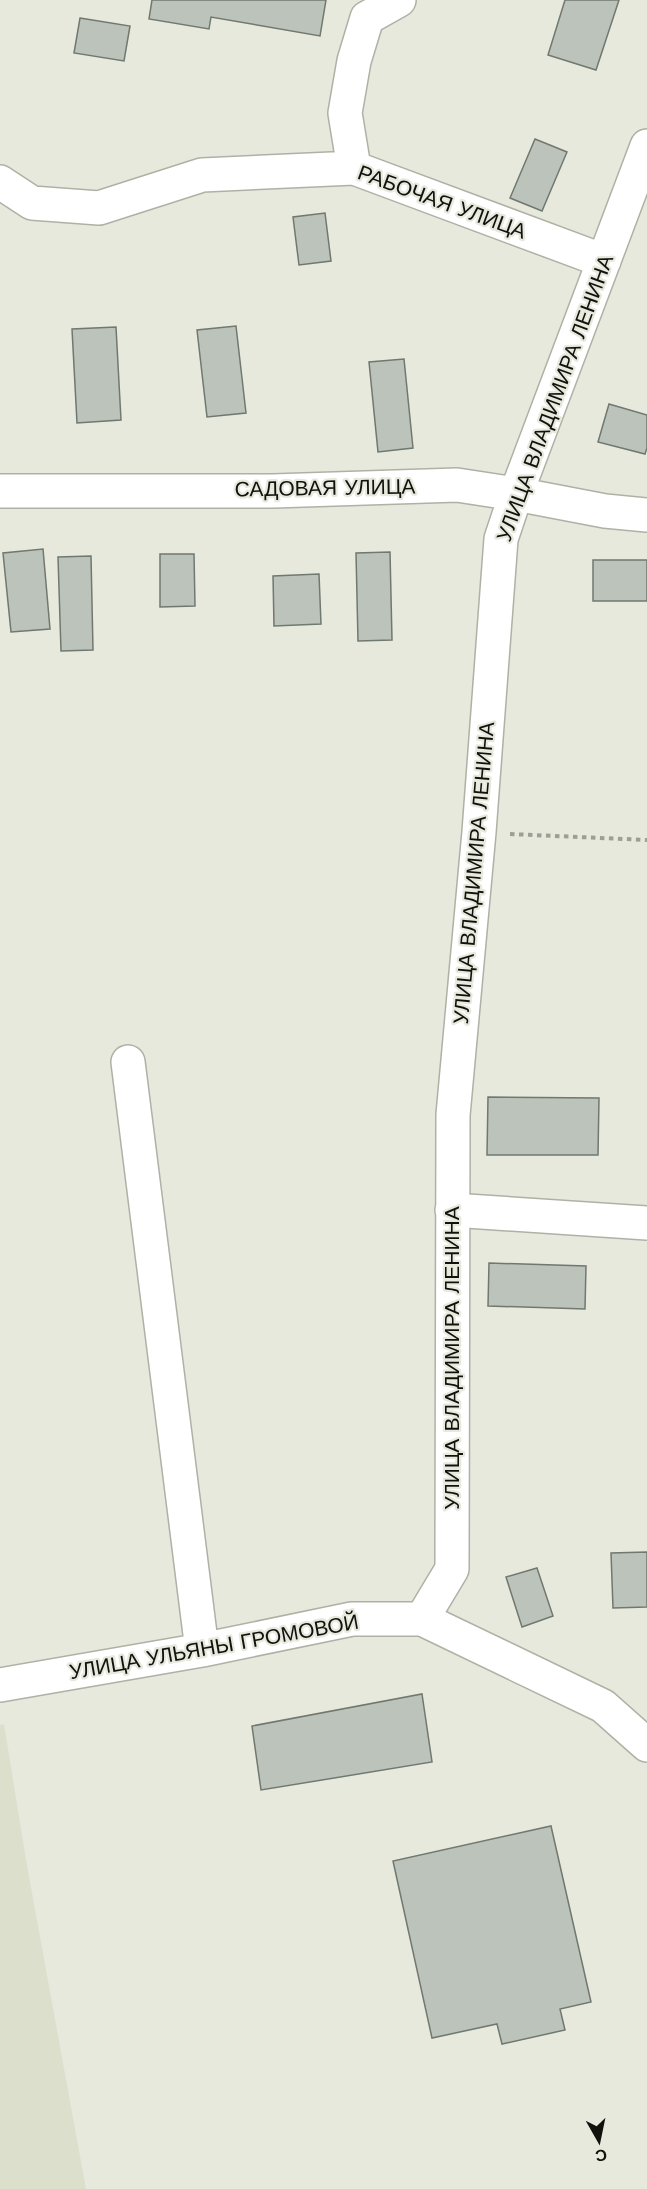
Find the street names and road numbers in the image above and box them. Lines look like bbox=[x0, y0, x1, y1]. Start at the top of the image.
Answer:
street label: РАБОЧАЯ УЛИЦА bbox=[355, 159, 530, 244]
street label: УЛИЦА ВЛАДИМИРА ЛЕНИНА bbox=[491, 251, 618, 545]
street label: САДОВАЯ УЛИЦА bbox=[234, 473, 416, 502]
street label: УЛИЦА ВЛАДИМИРА ЛЕНИНА bbox=[448, 721, 499, 1025]
street label: УЛИЦА ВЛАДИМИРА ЛЕНИНА bbox=[439, 1206, 464, 1510]
street label: УЛИЦА УЛЬЯНЫ ГРОМОВОЙ bbox=[67, 1609, 361, 1684]

